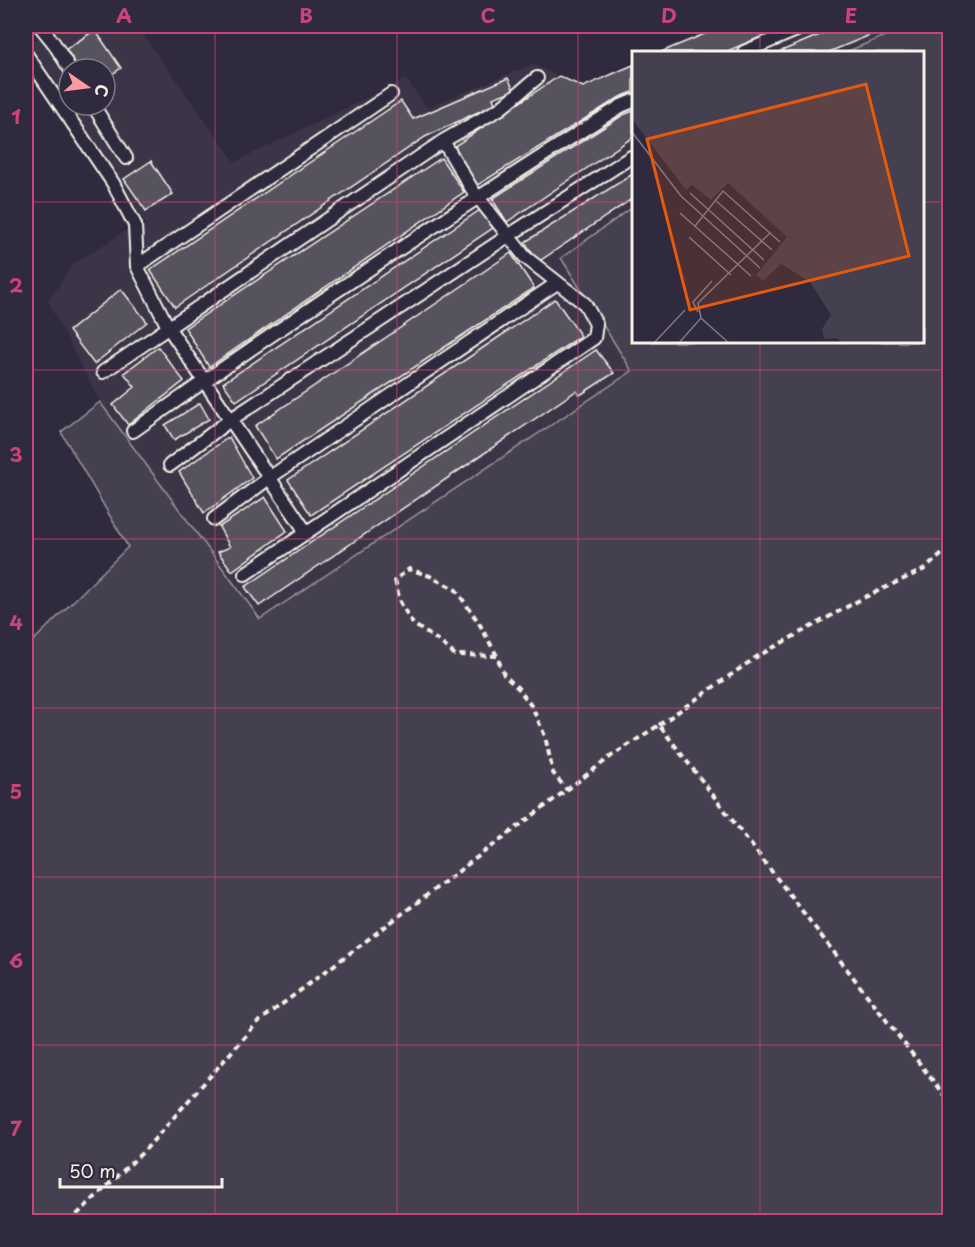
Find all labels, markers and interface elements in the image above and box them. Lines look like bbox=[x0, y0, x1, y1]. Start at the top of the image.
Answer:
text: A bbox=[116, 0, 132, 30]
text: B bbox=[299, 0, 313, 30]
text: C bbox=[480, 0, 496, 30]
text: D bbox=[661, 0, 677, 30]
text: E bbox=[845, 0, 857, 30]
inset map bbox=[632, 51, 924, 344]
north arrow bbox=[57, 57, 117, 117]
text: С bbox=[89, 82, 116, 100]
text: 1 bbox=[11, 101, 21, 131]
text: 2 bbox=[9, 270, 23, 300]
text: 3 bbox=[9, 439, 23, 469]
text: 4 bbox=[9, 607, 23, 637]
text: 5 bbox=[10, 776, 22, 806]
text: 6 bbox=[9, 945, 23, 975]
text: 7 bbox=[10, 1113, 22, 1143]
scale bar bbox=[60, 1151, 222, 1189]
text: 50 m bbox=[69, 1157, 116, 1184]

